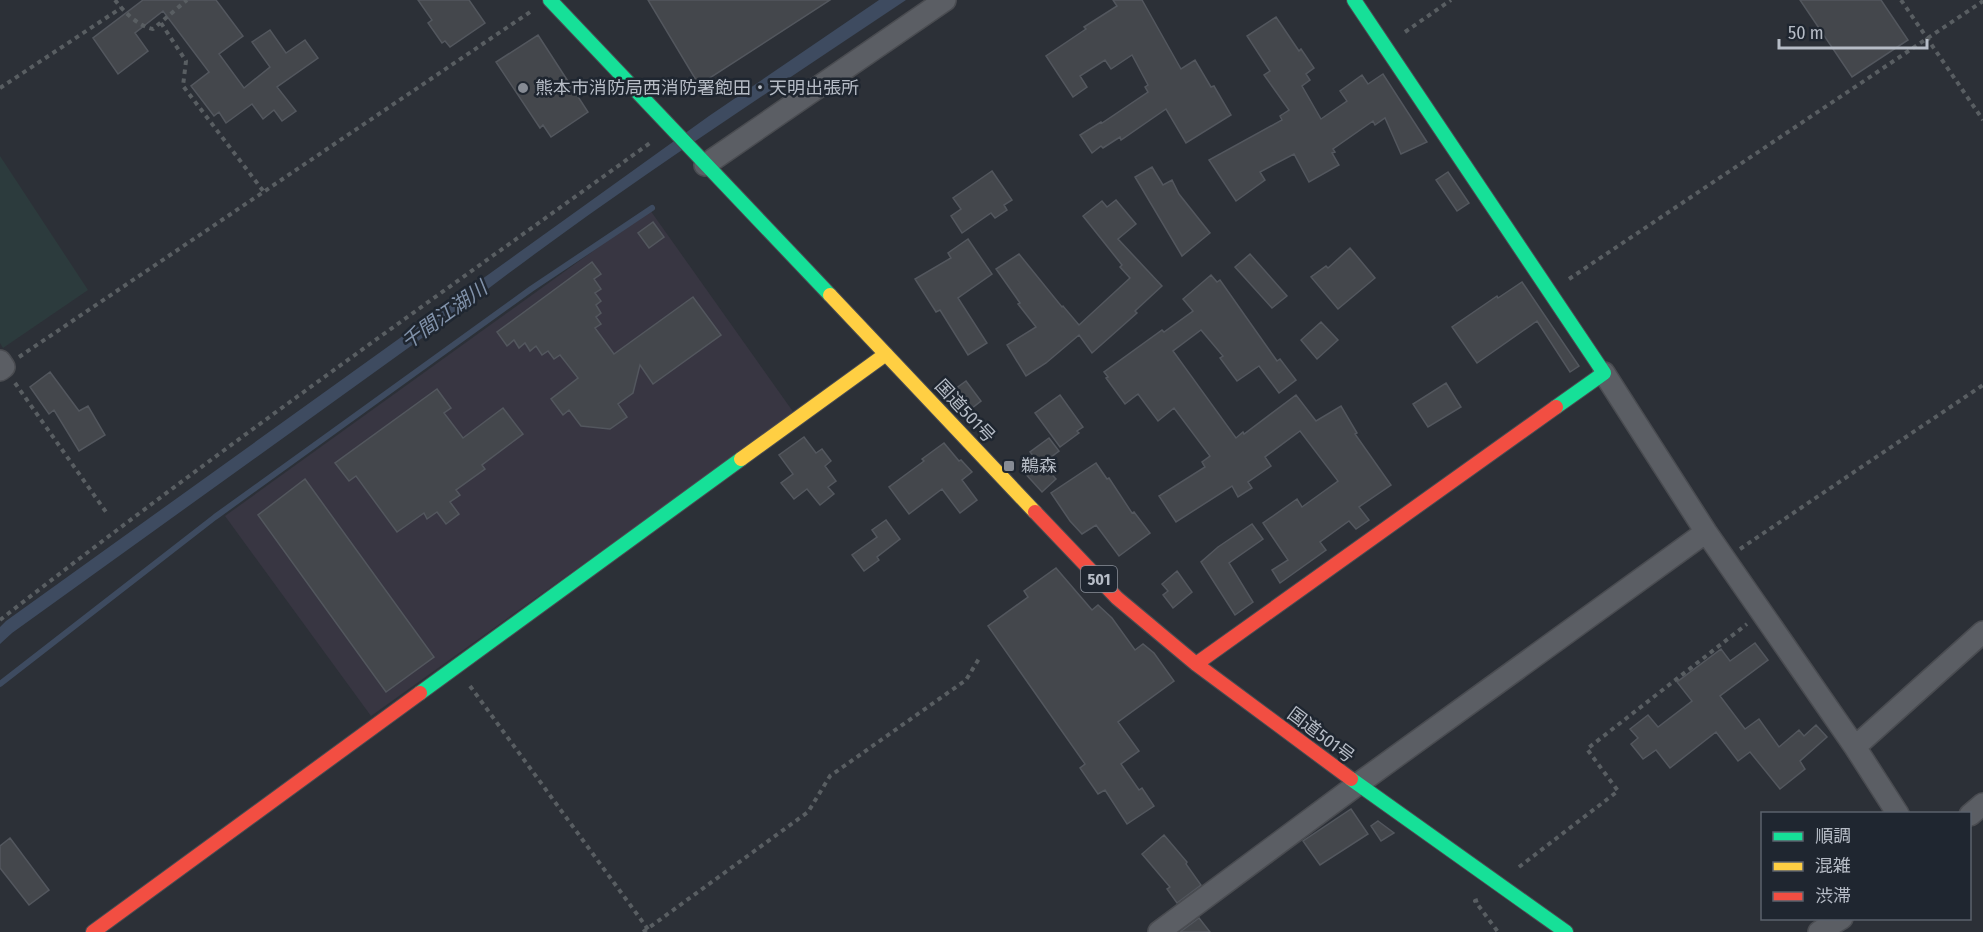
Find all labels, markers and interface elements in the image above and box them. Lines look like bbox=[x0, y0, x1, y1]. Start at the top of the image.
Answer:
scale bar bbox=[1779, 12, 1928, 50]
text: 50 m bbox=[1788, 22, 1824, 44]
place label: 熊本市消防局西消防署飽田・天明出張所 bbox=[535, 77, 859, 99]
marker: 熊本市消防局西消防署飽田・天明出張所 bbox=[516, 81, 530, 95]
water label: 千間江湖川 bbox=[396, 275, 493, 354]
street label: 国道501号 bbox=[930, 375, 1000, 447]
place label: 鵜森 bbox=[1021, 455, 1057, 477]
marker: 鵜森 bbox=[1002, 459, 1016, 473]
road number: 501 bbox=[1081, 566, 1117, 592]
street label: 国道501号 bbox=[1283, 703, 1359, 767]
legend bbox=[1761, 812, 1971, 920]
text: 順調 bbox=[1815, 825, 1851, 847]
text: 混雑 bbox=[1815, 855, 1851, 877]
text: 渋滞 bbox=[1815, 885, 1851, 907]

